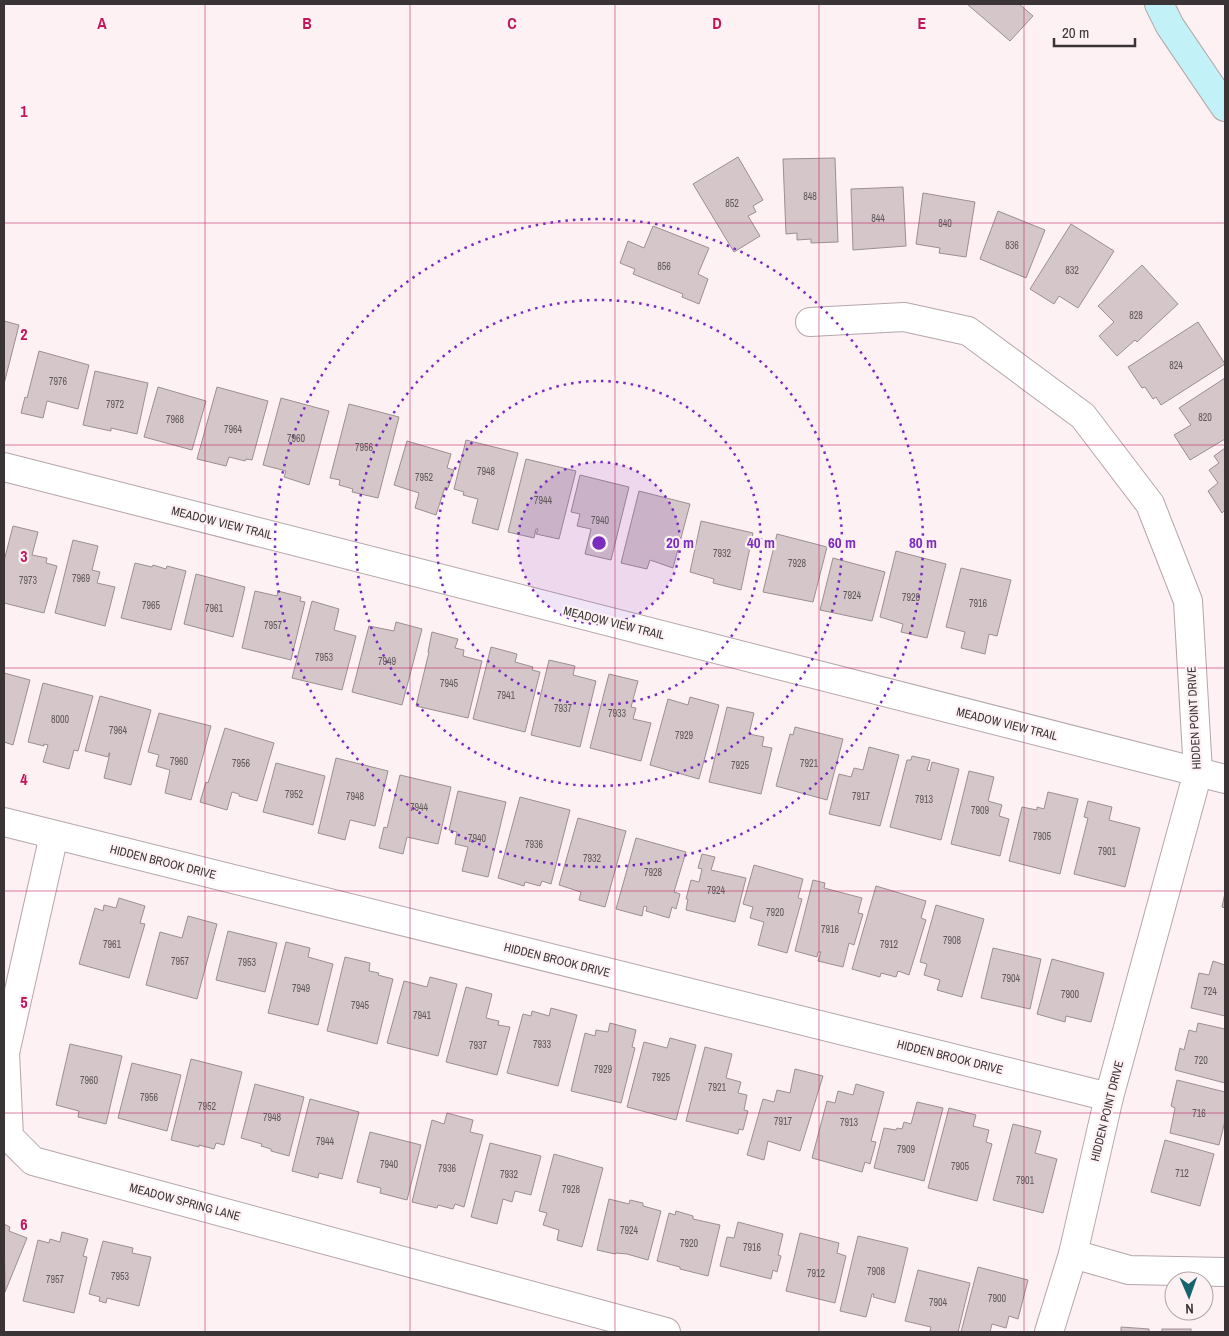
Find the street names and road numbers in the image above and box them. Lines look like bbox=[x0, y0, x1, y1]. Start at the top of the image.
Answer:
street label: MEADOW VIEW TRAIL bbox=[170, 503, 275, 543]
street label: MEADOW VIEW TRAIL bbox=[562, 603, 667, 643]
street label: HIDDEN POINT DRIVE bbox=[1183, 666, 1205, 770]
street label: MEADOW VIEW TRAIL bbox=[955, 704, 1060, 744]
street label: HIDDEN BROOK DRIVE bbox=[108, 841, 218, 883]
street label: HIDDEN BROOK DRIVE bbox=[502, 939, 612, 981]
street label: HIDDEN BROOK DRIVE bbox=[895, 1036, 1005, 1078]
street label: HIDDEN POINT DRIVE bbox=[1087, 1059, 1127, 1163]
street label: MEADOW SPRING LANE bbox=[128, 1179, 242, 1225]

